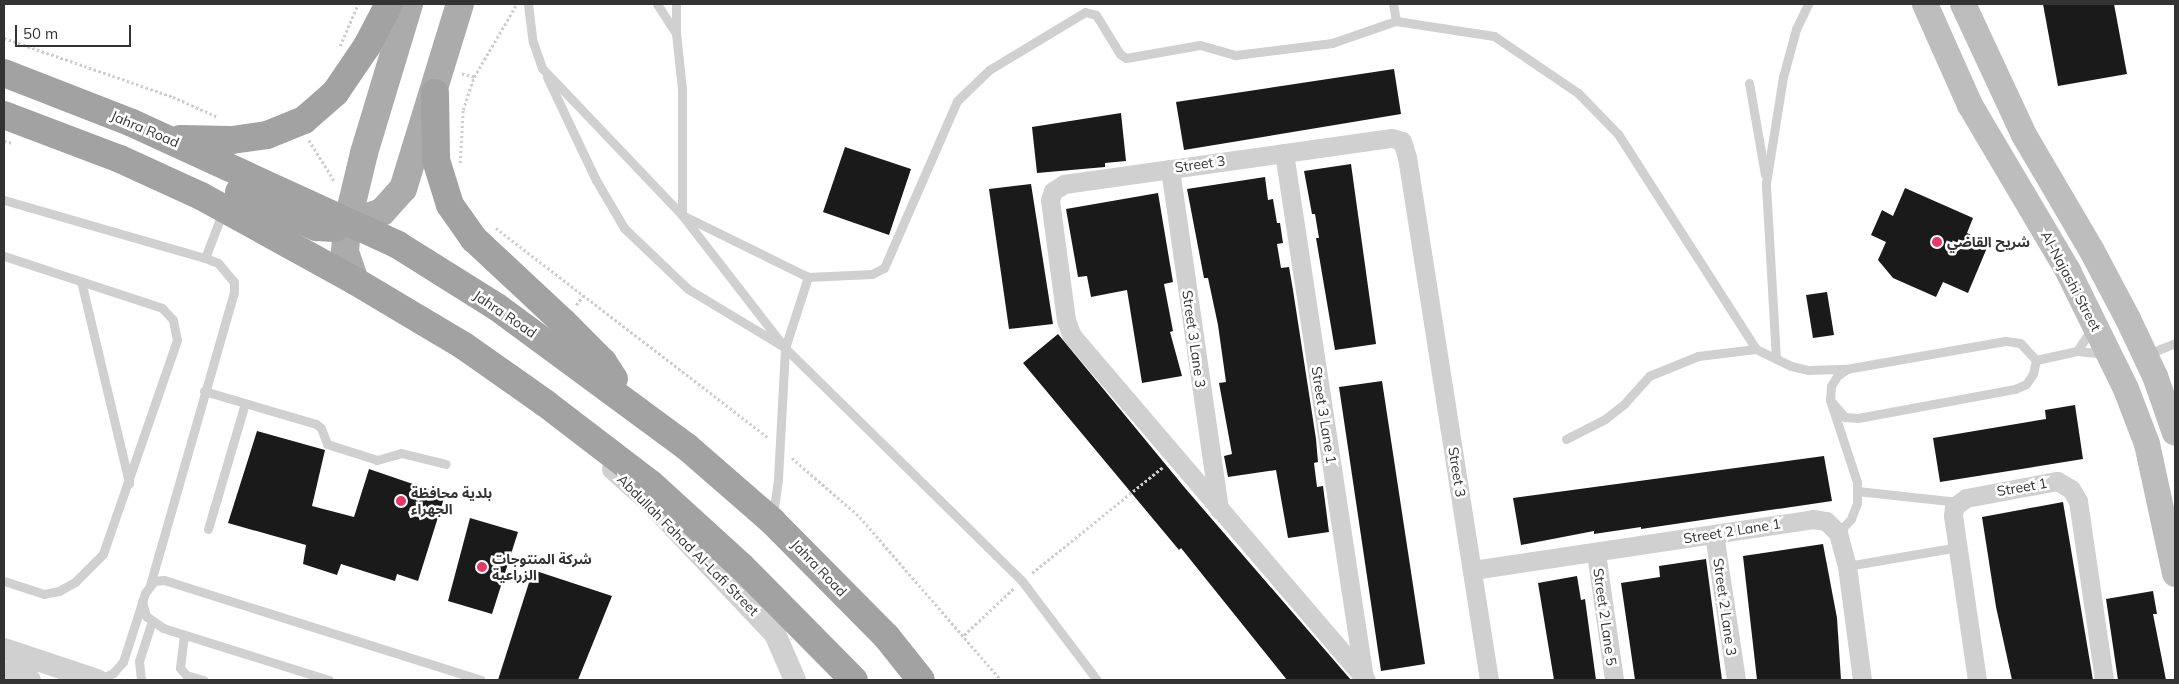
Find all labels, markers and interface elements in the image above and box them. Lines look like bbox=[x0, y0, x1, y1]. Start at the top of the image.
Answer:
scale bar bbox=[18, 15, 134, 47]
text: 50 m bbox=[23, 24, 58, 43]
street label: Jahra Road bbox=[108, 107, 182, 151]
street label: Street 3 bbox=[1174, 152, 1226, 176]
street label: Al-Najashi Street bbox=[2038, 228, 2104, 334]
place label: شريح القاضي bbox=[1947, 234, 2030, 250]
marker: شريح القاضي bbox=[1931, 236, 1943, 248]
street label: Jahra Road bbox=[470, 287, 540, 341]
street label: Street 3 Lane 3 bbox=[1179, 289, 1209, 389]
street label: Street 3 Lane 1 bbox=[1308, 365, 1340, 465]
street label: Street 3 bbox=[1445, 446, 1469, 498]
street label: Abdullah Fahad Al-Lafi Street bbox=[614, 471, 762, 619]
street label: Street 1 bbox=[1996, 474, 2048, 500]
place label: بلدية محافظة الجهراء bbox=[411, 485, 492, 518]
marker: بلدية محافظة الجهراء bbox=[395, 495, 407, 507]
street label: Street 2 Lane 1 bbox=[1682, 515, 1782, 547]
street label: Jahra Road bbox=[788, 536, 850, 600]
place label: شركة المنتوجات الزراعية bbox=[492, 551, 592, 584]
street label: Street 2 Lane 3 bbox=[1710, 557, 1740, 657]
marker: شركة المنتوجات الزراعية bbox=[476, 561, 488, 573]
street label: Street 2 Lane 5 bbox=[1590, 567, 1620, 667]

